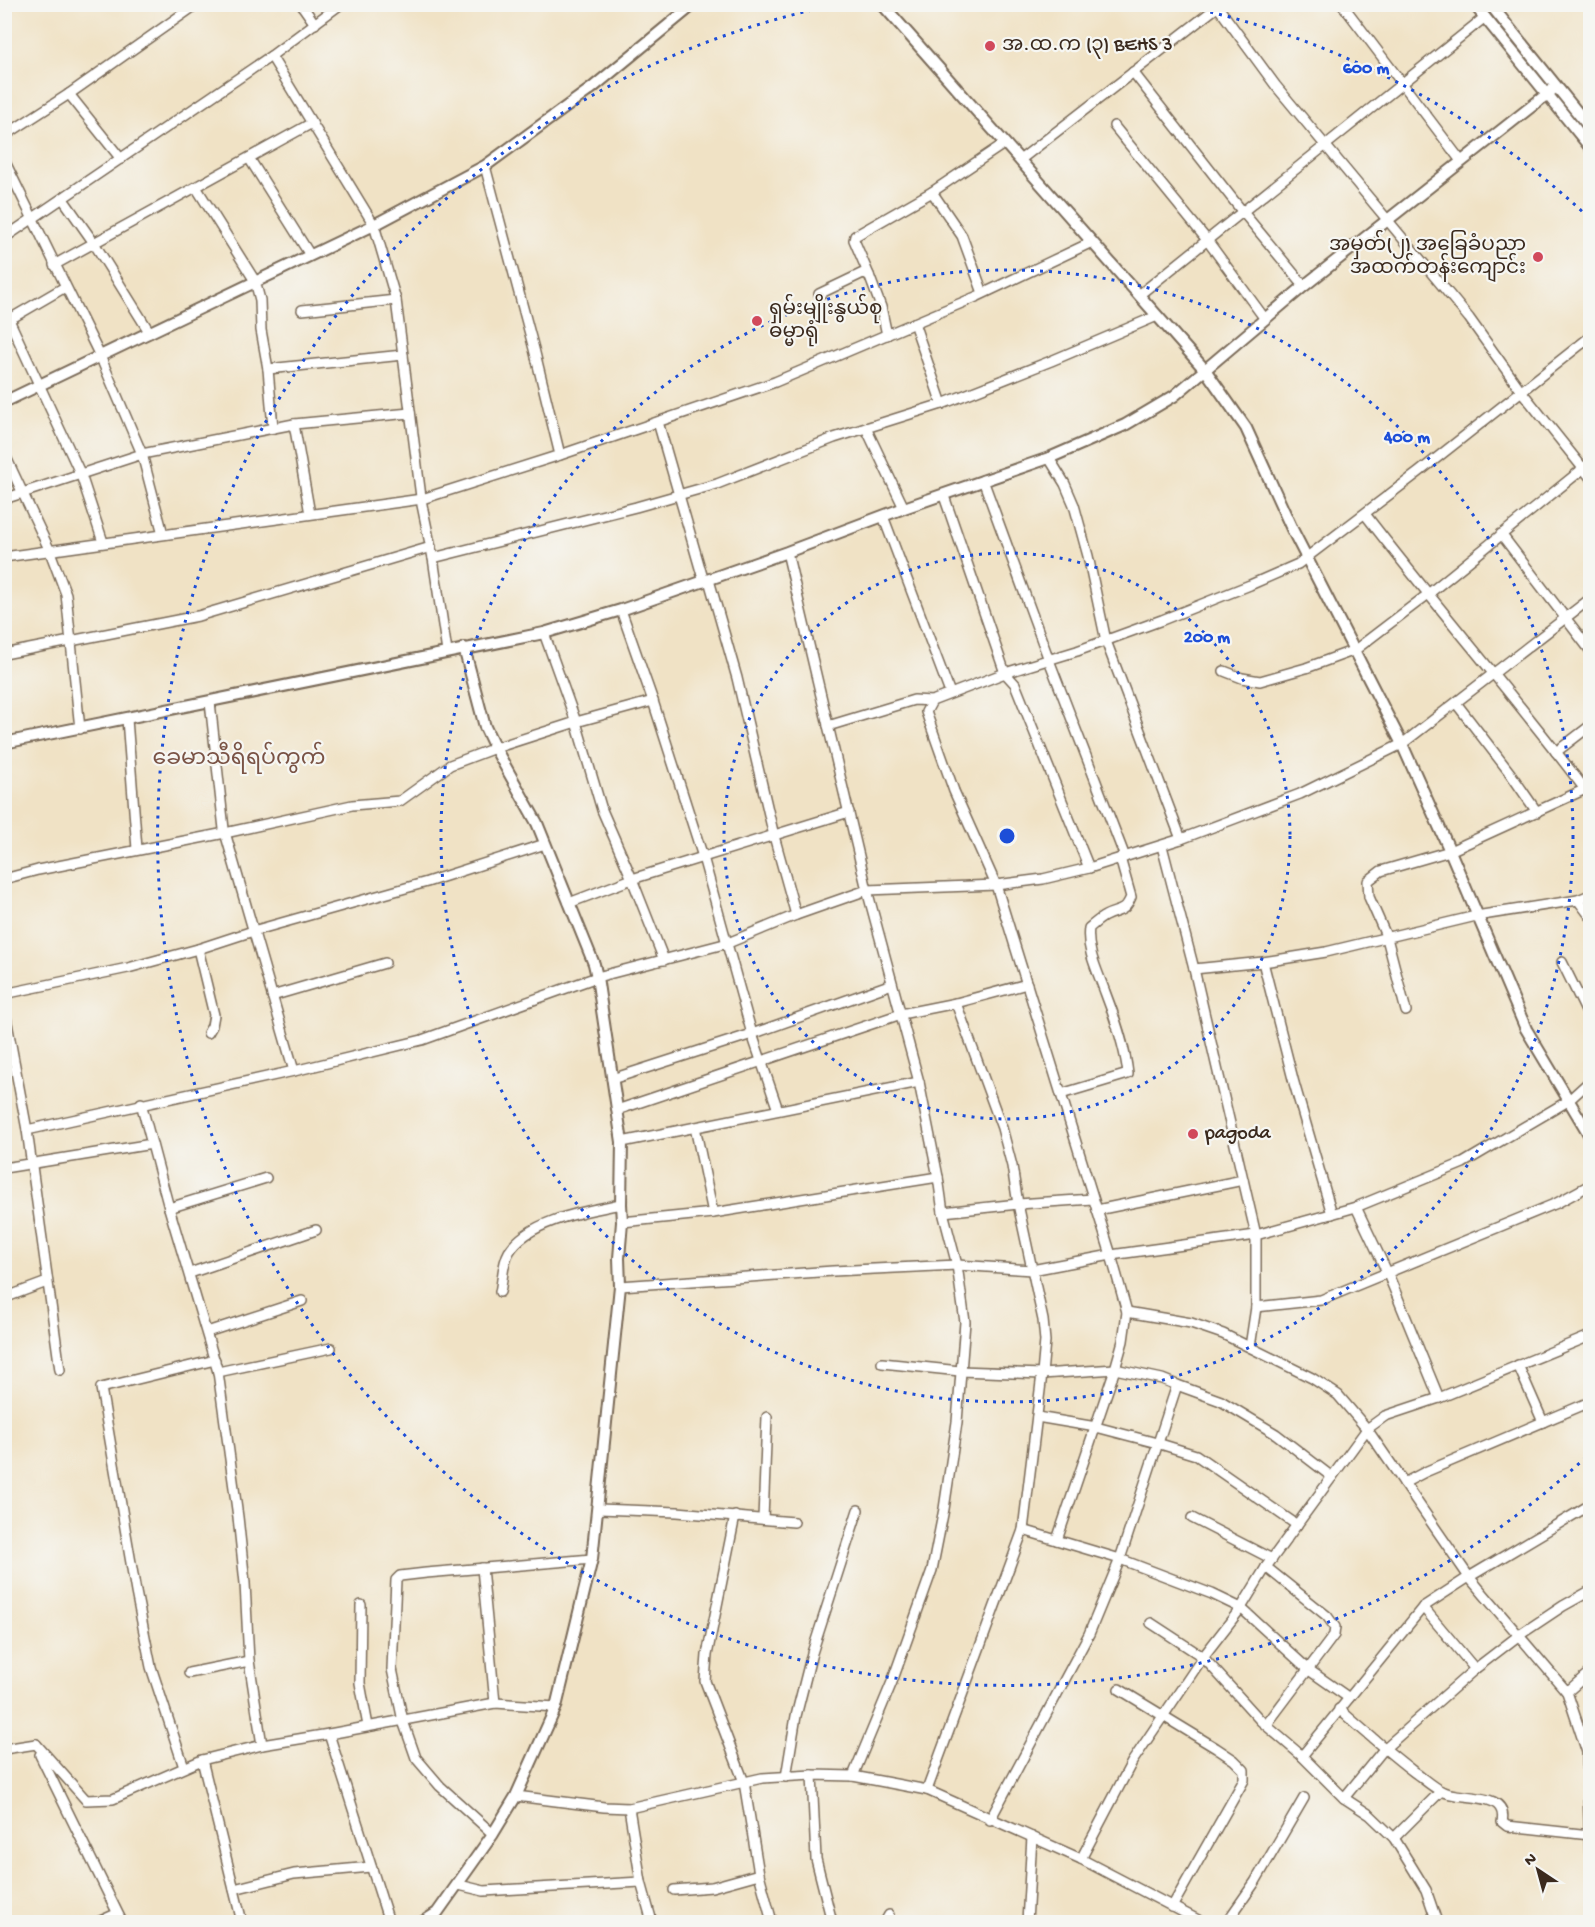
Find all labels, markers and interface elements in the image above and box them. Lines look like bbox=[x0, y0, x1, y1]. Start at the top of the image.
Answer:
place label: အ.ထ.က (၃) BEHS 3 bbox=[1002, 35, 1173, 59]
marker: အ.ထ.က (၃) BEHS 3 bbox=[983, 39, 997, 53]
text: 600 m bbox=[1343, 59, 1390, 80]
place label: အမှတ်(၂) အခြေခံပညာ အထက်တန်းကျောင်း bbox=[1329, 229, 1526, 282]
marker: အမှတ်(၂) အခြေခံပညာ အထက်တန်းကျောင်း bbox=[1531, 250, 1545, 264]
place label: ရှမ်းမျိုးနွယ်စု ဓမ္မာရုံ bbox=[769, 293, 882, 347]
marker: ရှမ်းမျိုးနွယ်စု ဓမ္မာရုံ bbox=[750, 314, 764, 328]
text: 400 m bbox=[1383, 428, 1430, 449]
text: 200 m bbox=[1184, 628, 1230, 649]
district label: ခေမာသီရိရပ်ကွက် bbox=[153, 741, 325, 774]
centre of rings bbox=[997, 826, 1017, 846]
place label: pagoda bbox=[1204, 1123, 1271, 1146]
marker: pagoda bbox=[1186, 1127, 1200, 1141]
north arrow bbox=[1508, 1840, 1568, 1900]
text: N bbox=[1521, 1850, 1541, 1871]

